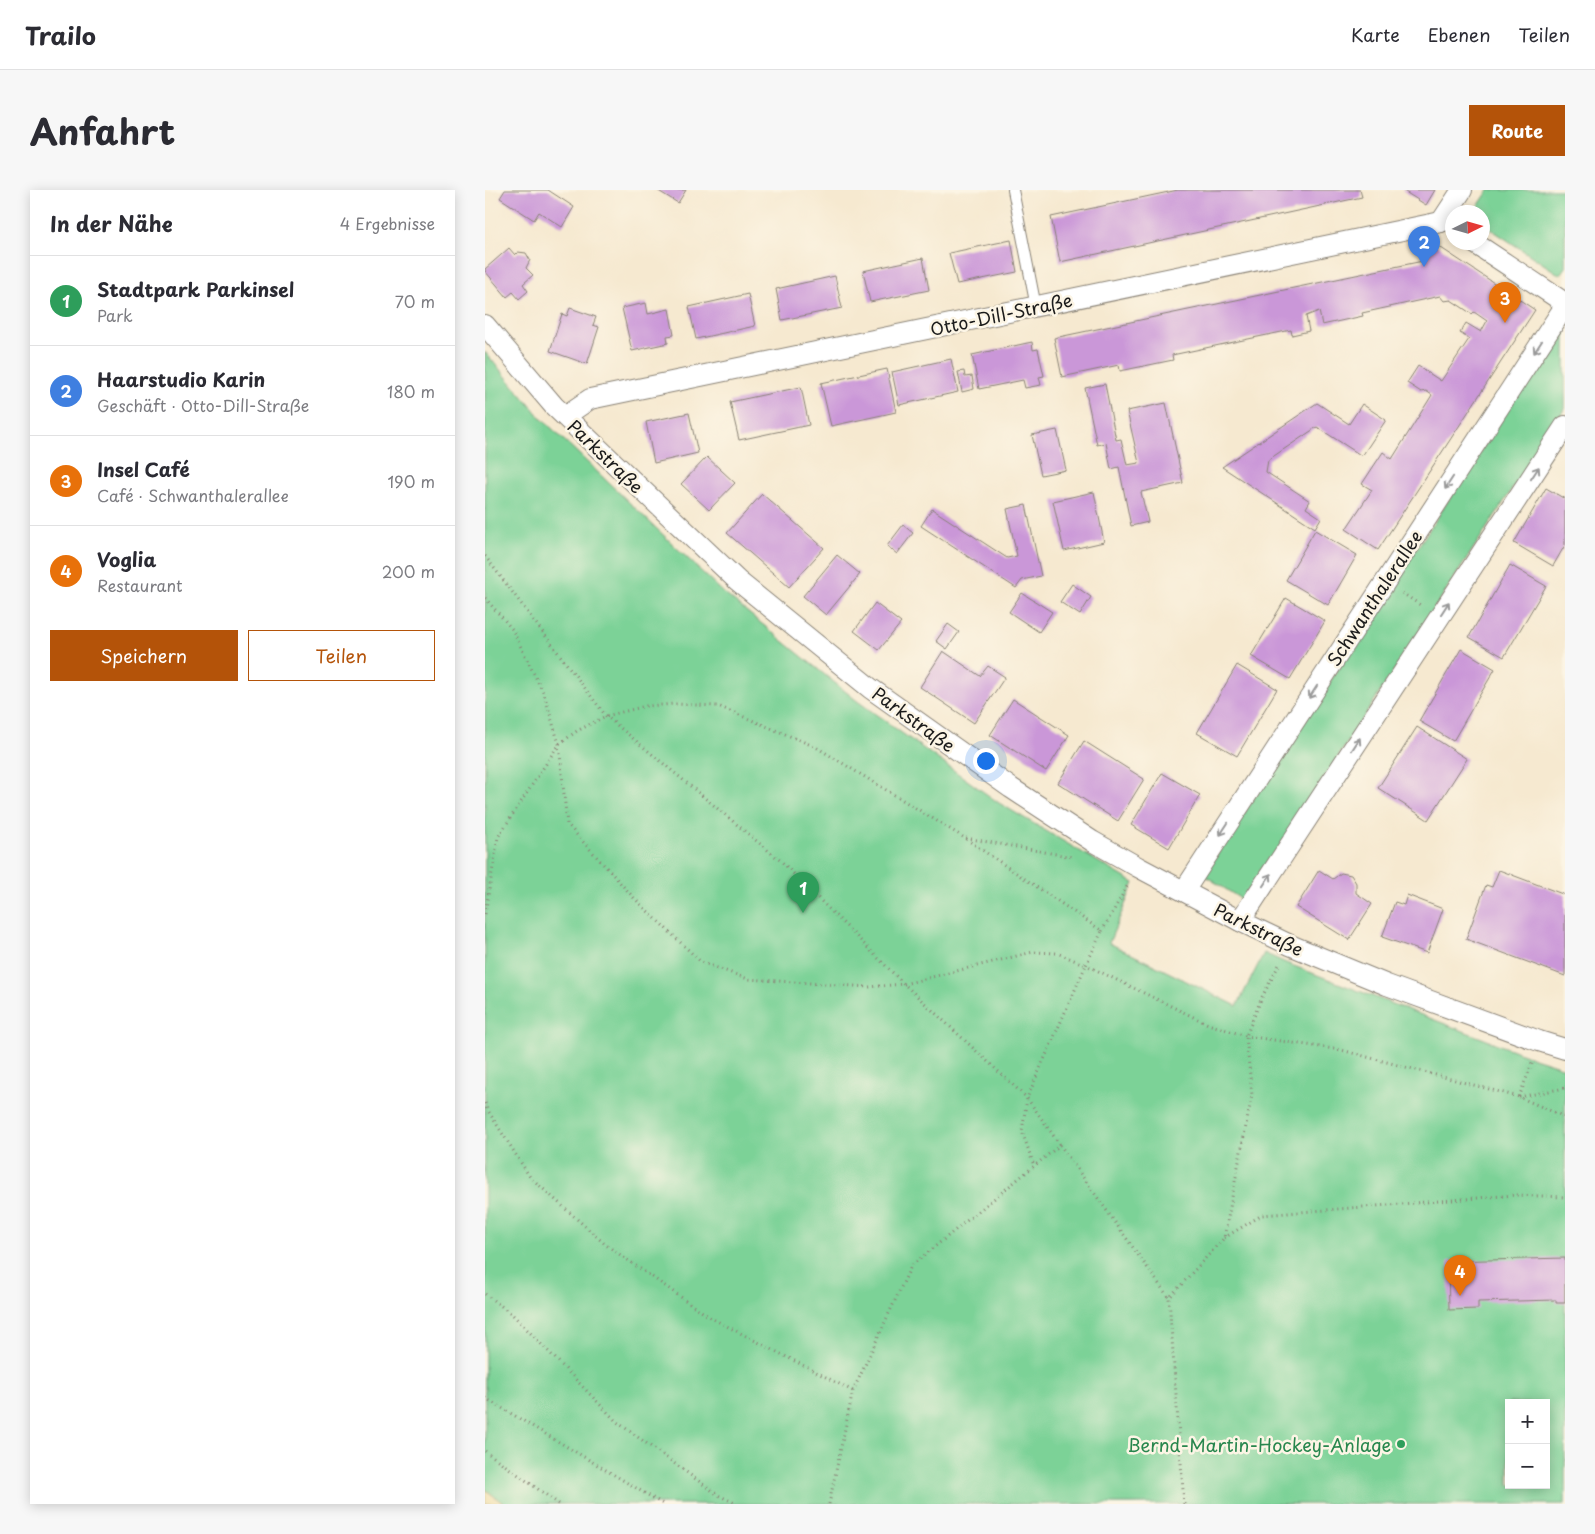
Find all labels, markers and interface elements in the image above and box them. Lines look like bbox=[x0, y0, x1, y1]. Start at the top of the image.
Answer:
text: Trailo bbox=[25, 17, 96, 53]
text: Karte bbox=[1351, 21, 1400, 48]
text: Ebenen bbox=[1428, 21, 1491, 48]
text: Teilen bbox=[1519, 21, 1570, 48]
text: Anfahrt bbox=[30, 104, 175, 157]
button: Route bbox=[1469, 105, 1565, 156]
north arrow bbox=[1445, 205, 1490, 250]
text: In der Nähe bbox=[50, 207, 172, 239]
text: 4 Ergebnisse bbox=[340, 211, 435, 235]
pin: 2 bbox=[1408, 226, 1440, 267]
text: Stadtpark Parkinsel bbox=[97, 275, 294, 303]
pin: 3 bbox=[1489, 282, 1521, 323]
street label: Otto-Dill-Straße bbox=[927, 286, 1075, 342]
text: 1 bbox=[62, 289, 70, 313]
text: 70 m bbox=[395, 289, 435, 313]
text: Park bbox=[97, 303, 133, 327]
one-way arrow bbox=[1533, 340, 1544, 354]
text: Haarstudio Karin bbox=[97, 365, 265, 393]
text: 2 bbox=[60, 379, 72, 403]
text: 180 m bbox=[387, 379, 435, 403]
text: Geschäft · Otto-Dill-Straße bbox=[97, 393, 309, 417]
street label: Parkstraße bbox=[562, 413, 650, 499]
text: Insel Café bbox=[97, 455, 190, 483]
one-way arrow bbox=[1530, 466, 1540, 480]
text: 3 bbox=[61, 469, 71, 493]
text: 190 m bbox=[387, 469, 435, 493]
one-way arrow bbox=[1444, 476, 1455, 490]
text: Café · Schwanthalerallee bbox=[97, 483, 288, 507]
street label: Schwanthalerallee bbox=[1320, 525, 1428, 671]
text: Voglia bbox=[97, 545, 156, 573]
text: 4 bbox=[61, 559, 71, 583]
text: 200 m bbox=[382, 559, 435, 583]
text: Restaurant bbox=[97, 573, 183, 597]
one-way arrow bbox=[1441, 602, 1451, 616]
button: Speichern bbox=[50, 630, 238, 681]
button: Teilen bbox=[248, 630, 435, 681]
street label: Parkstraße bbox=[867, 680, 961, 758]
one-way arrow bbox=[1308, 685, 1318, 699]
one-way arrow bbox=[1351, 738, 1361, 752]
your location bbox=[973, 748, 999, 774]
one-way arrow bbox=[1219, 821, 1229, 835]
pin: 1 bbox=[787, 872, 819, 913]
one-way arrow bbox=[1262, 873, 1272, 887]
street label: Parkstraße bbox=[1210, 896, 1308, 962]
pin: 4 bbox=[1444, 1255, 1476, 1296]
map controls bbox=[1505, 1399, 1550, 1489]
button: + bbox=[1505, 1399, 1550, 1444]
place label: Bernd-Martin-Hockey-Anlage bbox=[1127, 1431, 1391, 1458]
marker: Bernd-Martin-Hockey-Anlage bbox=[1395, 1438, 1407, 1450]
button: − bbox=[1505, 1444, 1550, 1489]

